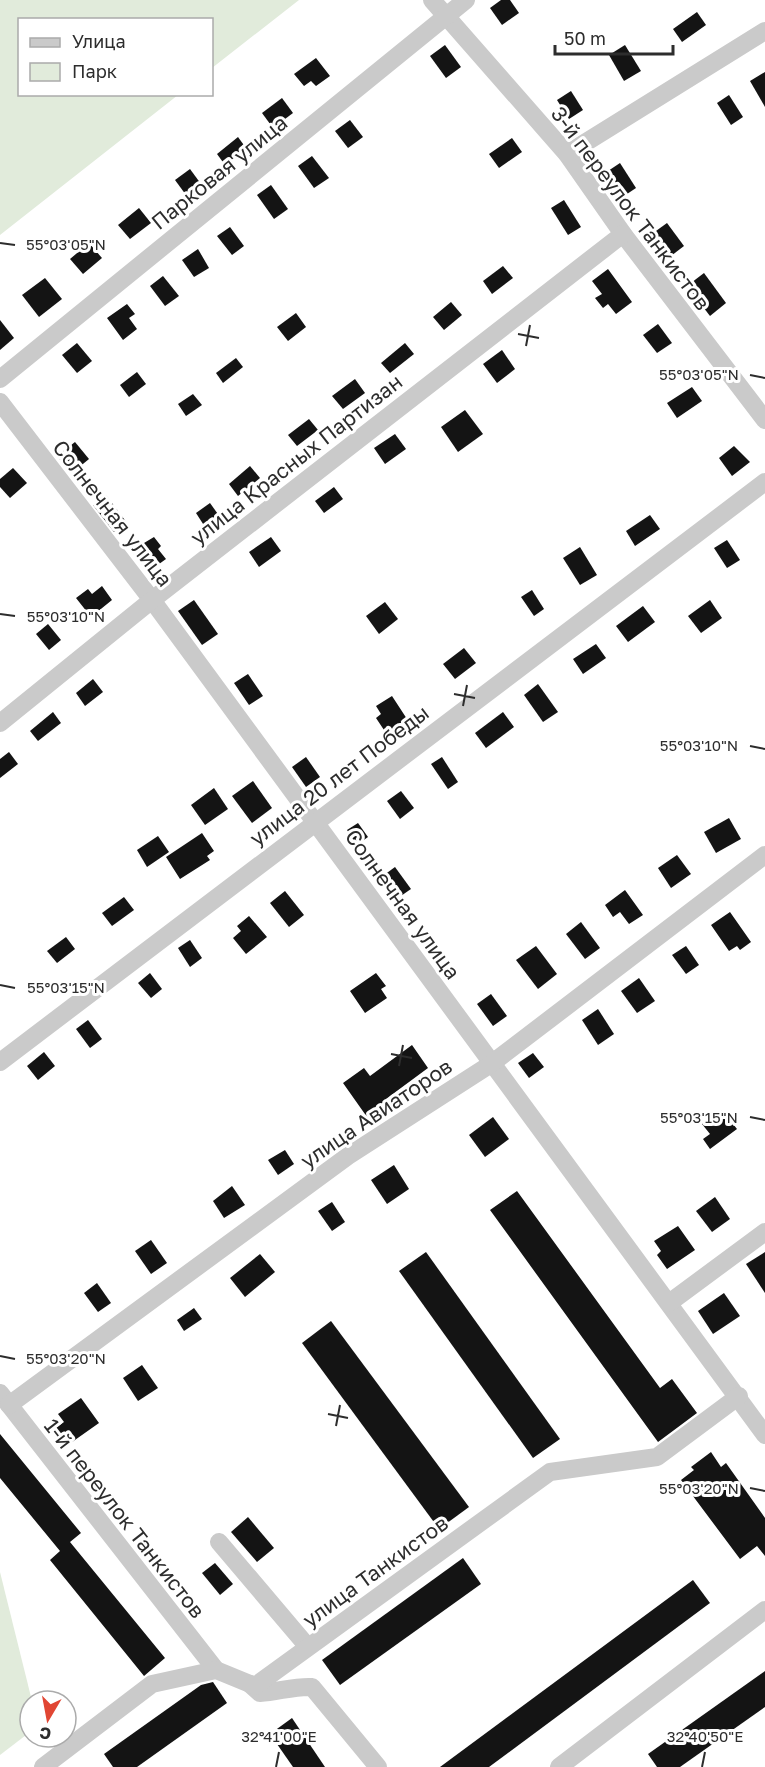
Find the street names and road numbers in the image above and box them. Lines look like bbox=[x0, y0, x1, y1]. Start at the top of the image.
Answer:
street label: 3-й переулок Танкистов bbox=[546, 101, 716, 315]
street label: Парковая улица bbox=[146, 109, 292, 235]
street label: улица Красных Партизан bbox=[185, 368, 407, 550]
street label: Солнечная улица bbox=[48, 434, 178, 592]
street label: улица 20 лет Победы bbox=[244, 699, 434, 851]
street label: Солнечная улица bbox=[340, 824, 466, 984]
street label: улица Авиаторов bbox=[295, 1053, 457, 1173]
street label: 1-й переулок Танкистов bbox=[39, 1413, 211, 1623]
street label: улица Танкистов bbox=[297, 1510, 453, 1632]

